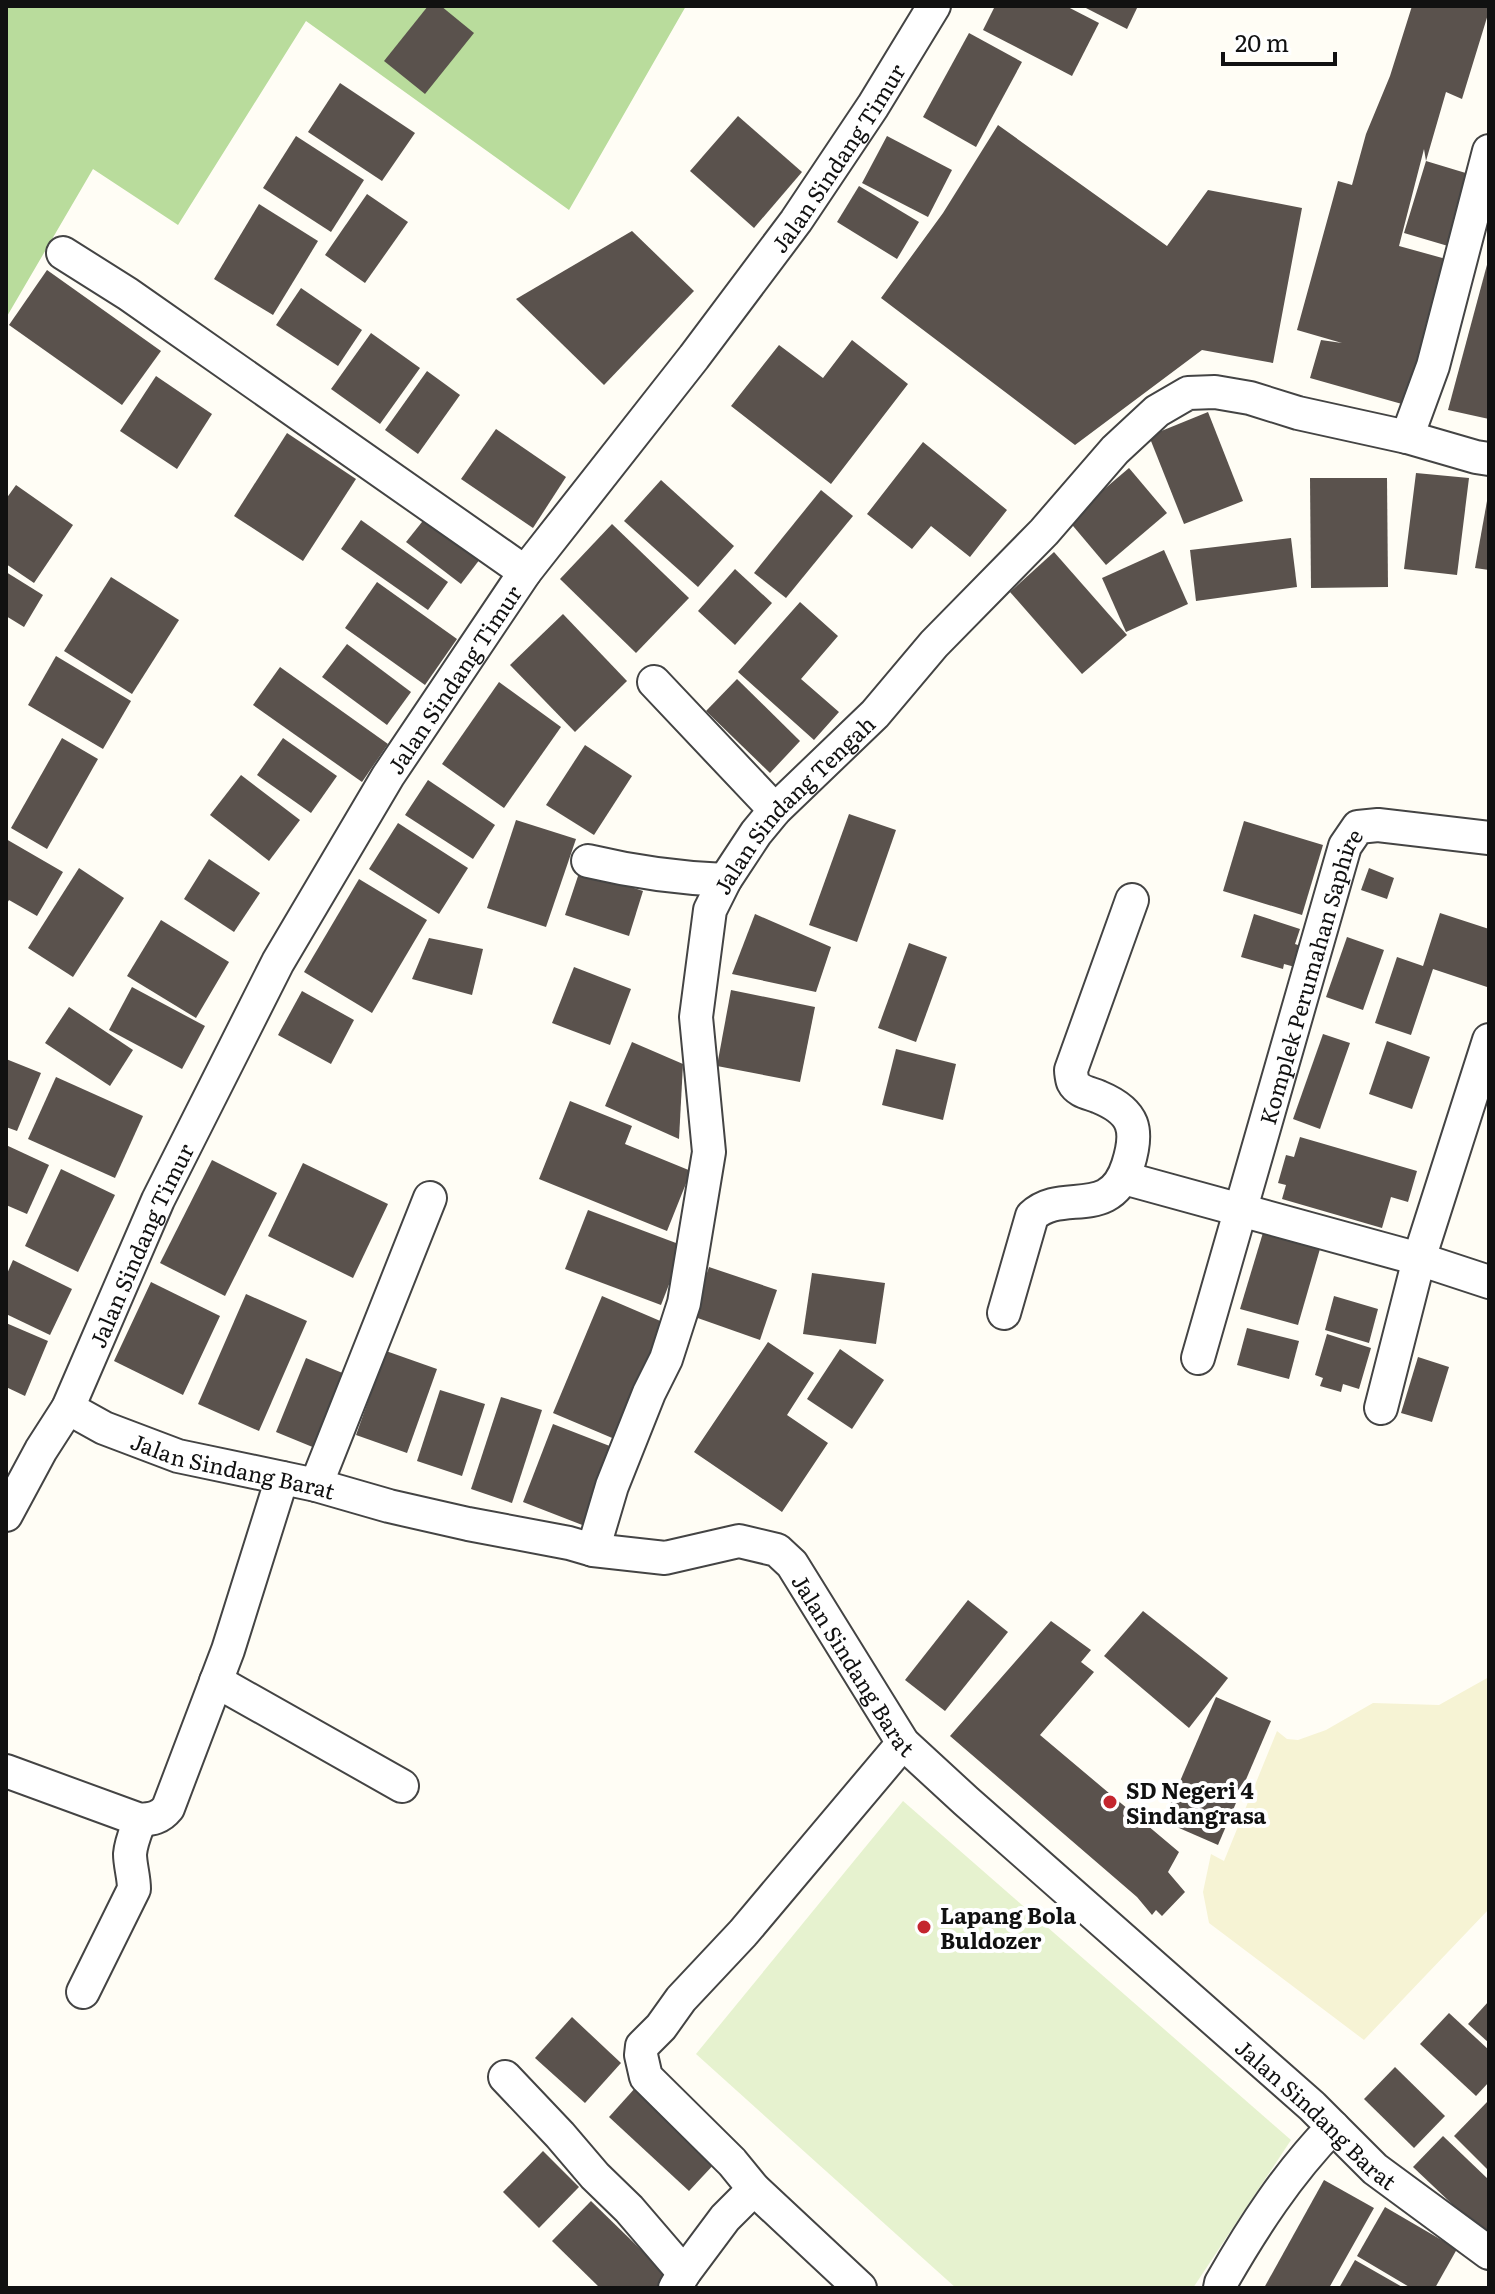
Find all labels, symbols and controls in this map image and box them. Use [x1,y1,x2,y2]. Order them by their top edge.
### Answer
scale bar [1223,16,1335,66]
text: 20 m [1235,24,1289,59]
street label: Jalan Sindang Timur [762,56,912,259]
street label: Jalan Sindang Timur [378,577,529,780]
street label: Jalan Sindang Tengah [704,707,882,900]
street label: Komplek Perumahan Saphire [1249,821,1369,1128]
street label: Jalan Sindang Timur [80,1137,201,1352]
street label: Jalan Sindang Barat [126,1423,339,1506]
street label: Jalan Sindang Barat [785,1567,923,1763]
place label: SD Negeri 4 Sindangrasa [1126,1773,1267,1831]
marker: SD Negeri 4 Sindangrasa [1101,1793,1119,1811]
place label: Lapang Bola Buldozer [940,1898,1076,1956]
marker: Lapang Bola Buldozer [915,1918,933,1936]
street label: Jalan Sindang Barat [1229,2030,1404,2197]

